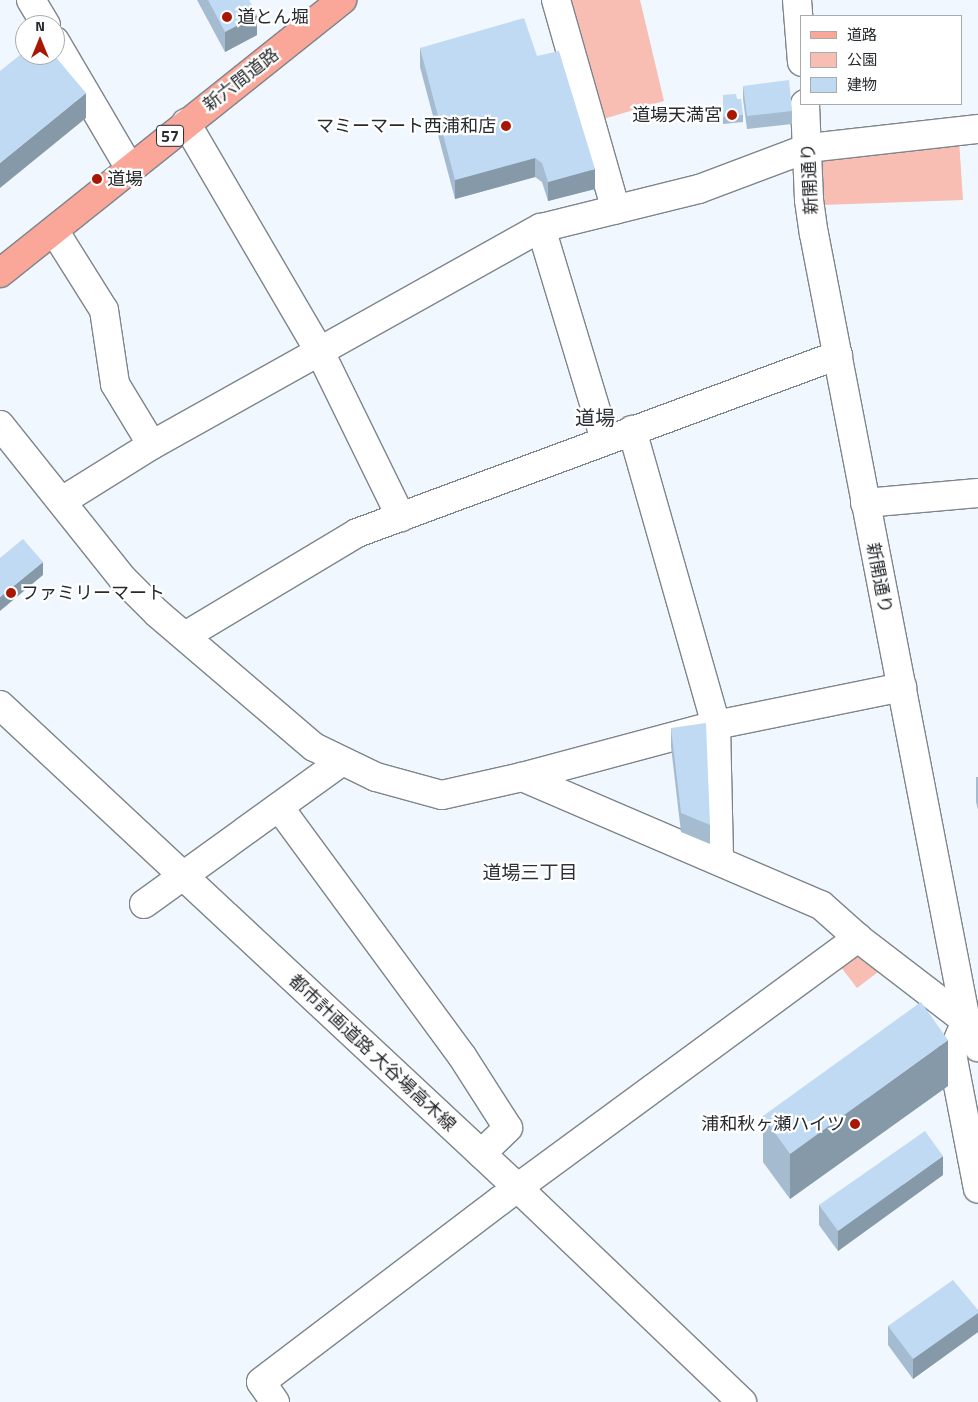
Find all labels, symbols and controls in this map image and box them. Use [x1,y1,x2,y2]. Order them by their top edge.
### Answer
place label: 道とん堀 [237,6,309,28]
marker: 道とん堀 [221,11,233,23]
north arrow [15,15,65,65]
text: N [35,15,45,36]
legend [800,15,963,105]
text: 道路 [847,23,877,46]
street label: 新六間道路 [199,44,283,116]
text: 公園 [847,48,877,71]
text: 建物 [847,73,877,96]
place label: 道場天満宮 [632,104,722,126]
marker: 道場天満宮 [726,109,738,121]
place label: マミーマート西浦和店 [316,115,496,137]
marker: マミーマート西浦和店 [500,120,512,132]
road number: 57 [155,122,185,150]
street label: 新開通り [797,142,823,216]
place label: 道場 [107,168,143,190]
marker: 道場 [91,173,103,185]
district label: 道場 [575,405,615,429]
street label: 新開通り [862,541,896,615]
place label: ファミリーマート [21,582,165,604]
marker: ファミリーマート [5,587,17,599]
district label: 道場三丁目 [483,861,577,883]
street label: 都市計画道路 大谷場高木線 [284,970,460,1136]
place label: 浦和秋ヶ瀬ハイツ [701,1113,845,1135]
marker: 浦和秋ヶ瀬ハイツ [849,1118,861,1130]

